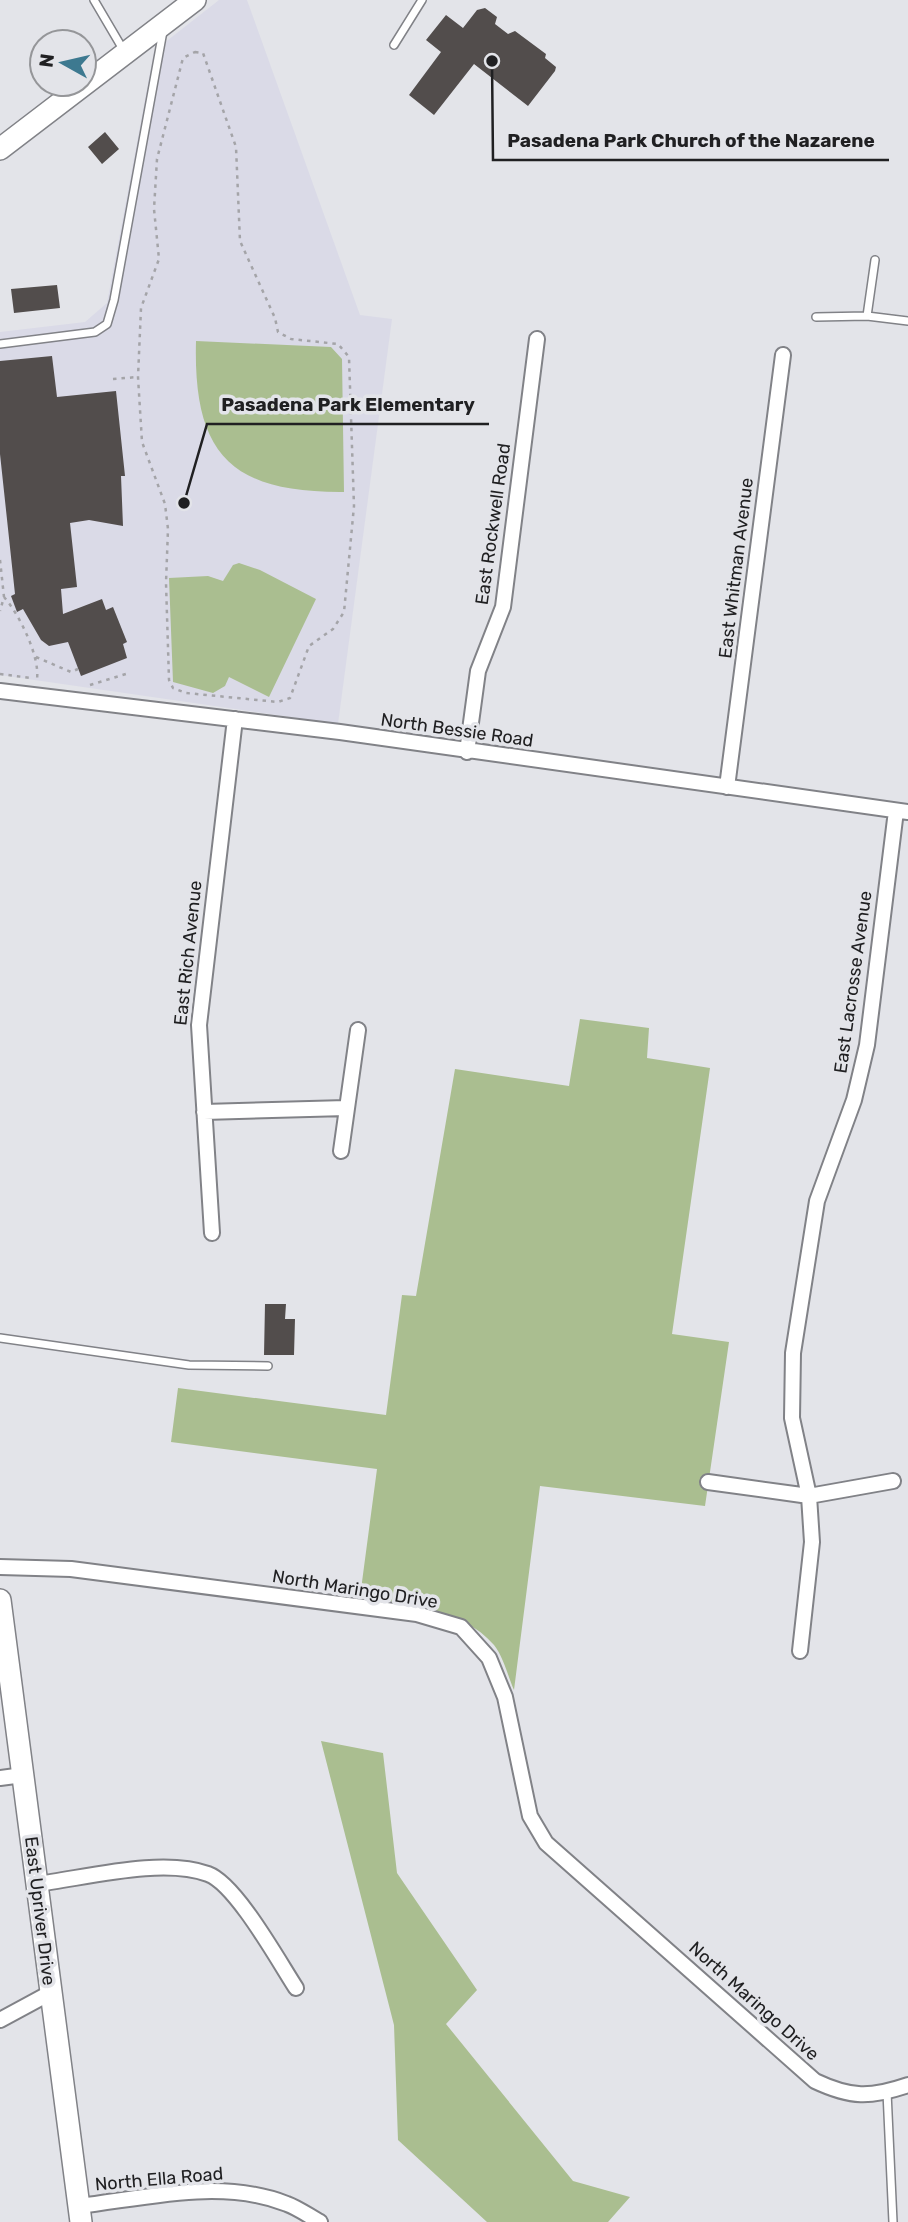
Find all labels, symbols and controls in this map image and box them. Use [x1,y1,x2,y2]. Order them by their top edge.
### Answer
north arrow [28,28,98,98]
text: N [34,52,59,69]
callout: Pasadena Park Church of the Nazarene [493,120,889,160]
text: Pasadena Park Church of the Nazarene [507,129,875,152]
callout: Pasadena Park Elementary [207,384,489,424]
text: Pasadena Park Elementary [221,393,475,416]
street label: East Rockwell Road [471,442,515,606]
street label: East Whitman Avenue [714,476,758,660]
street label: North Bessie Road [379,708,535,752]
street label: East Rich Avenue [169,880,207,1026]
street label: East Lacrosse Avenue [829,889,877,1075]
street label: North Maringo Drive [271,1565,439,1613]
street label: East Upriver Drive [20,1835,60,1987]
street label: North Maringo Drive [684,1937,824,2065]
street label: North Ella Road [94,2162,224,2196]

